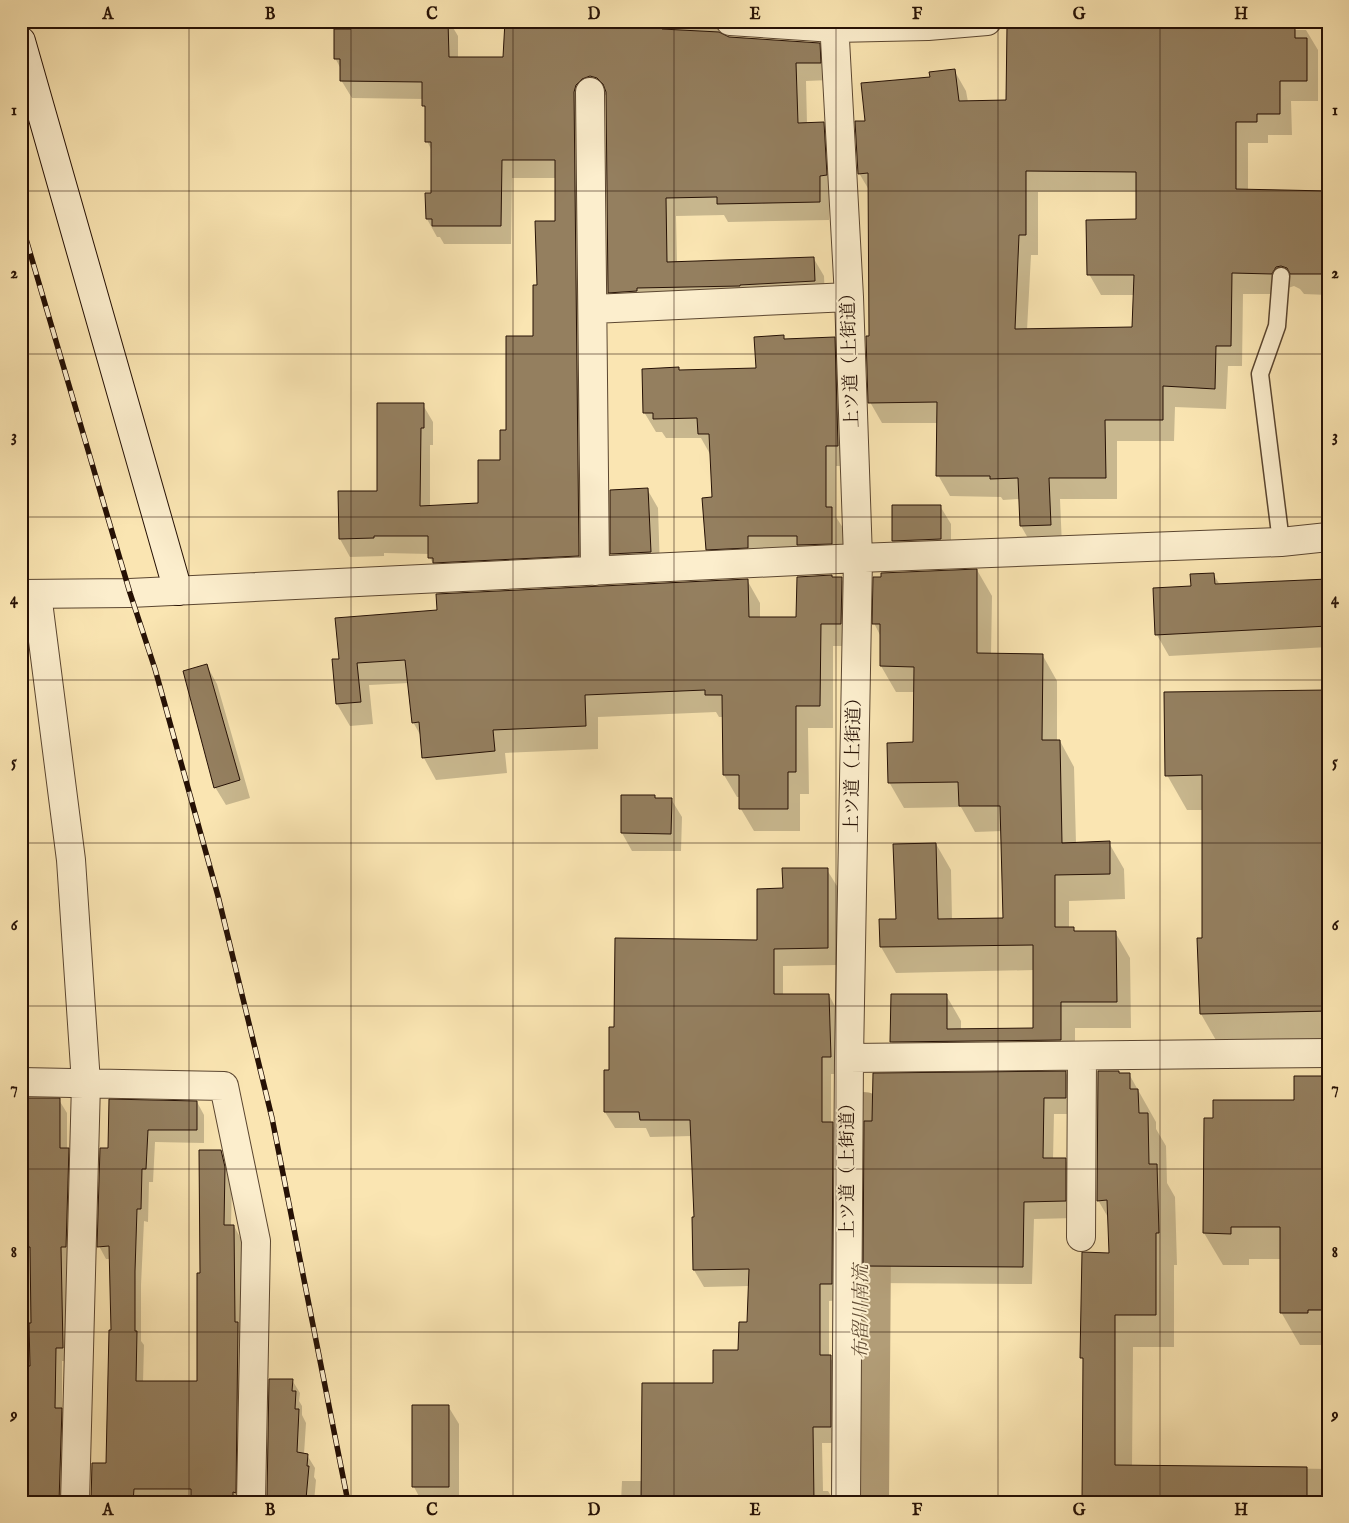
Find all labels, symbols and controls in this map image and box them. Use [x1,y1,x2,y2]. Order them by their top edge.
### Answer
text: A [102,5,115,25]
text: B [265,5,276,25]
text: C [426,5,438,25]
text: D [588,5,601,25]
text: E [749,5,761,25]
text: F [912,5,923,25]
text: G [1073,5,1086,25]
text: H [1234,5,1248,25]
text: 1 [11,101,17,121]
text: 1 [1332,101,1338,121]
text: 2 [10,264,18,284]
text: 2 [1331,264,1339,284]
street label: 上ツ道（上街道） [837,284,865,428]
text: 3 [11,427,17,447]
text: 3 [1332,427,1338,447]
text: 4 [10,590,19,610]
text: 4 [1331,590,1340,610]
street label: 上ツ道（上街道） [841,689,867,833]
text: 5 [11,753,17,773]
text: 5 [1332,753,1338,773]
text: 6 [11,916,19,936]
text: 6 [1332,916,1340,936]
text: 7 [10,1079,18,1099]
text: 7 [1331,1079,1339,1099]
street label: 上ツ道（上街道） [837,1094,860,1238]
text: 8 [11,1243,17,1263]
text: 8 [1332,1243,1338,1263]
water label: 布留川南流 [850,1262,874,1360]
text: 9 [10,1406,18,1426]
text: 9 [1331,1406,1339,1426]
text: A [102,1501,115,1521]
text: B [265,1501,276,1521]
text: C [426,1501,438,1521]
text: D [588,1501,601,1521]
text: E [749,1501,761,1521]
text: F [912,1501,923,1521]
text: G [1073,1501,1086,1521]
text: H [1234,1501,1248,1521]

